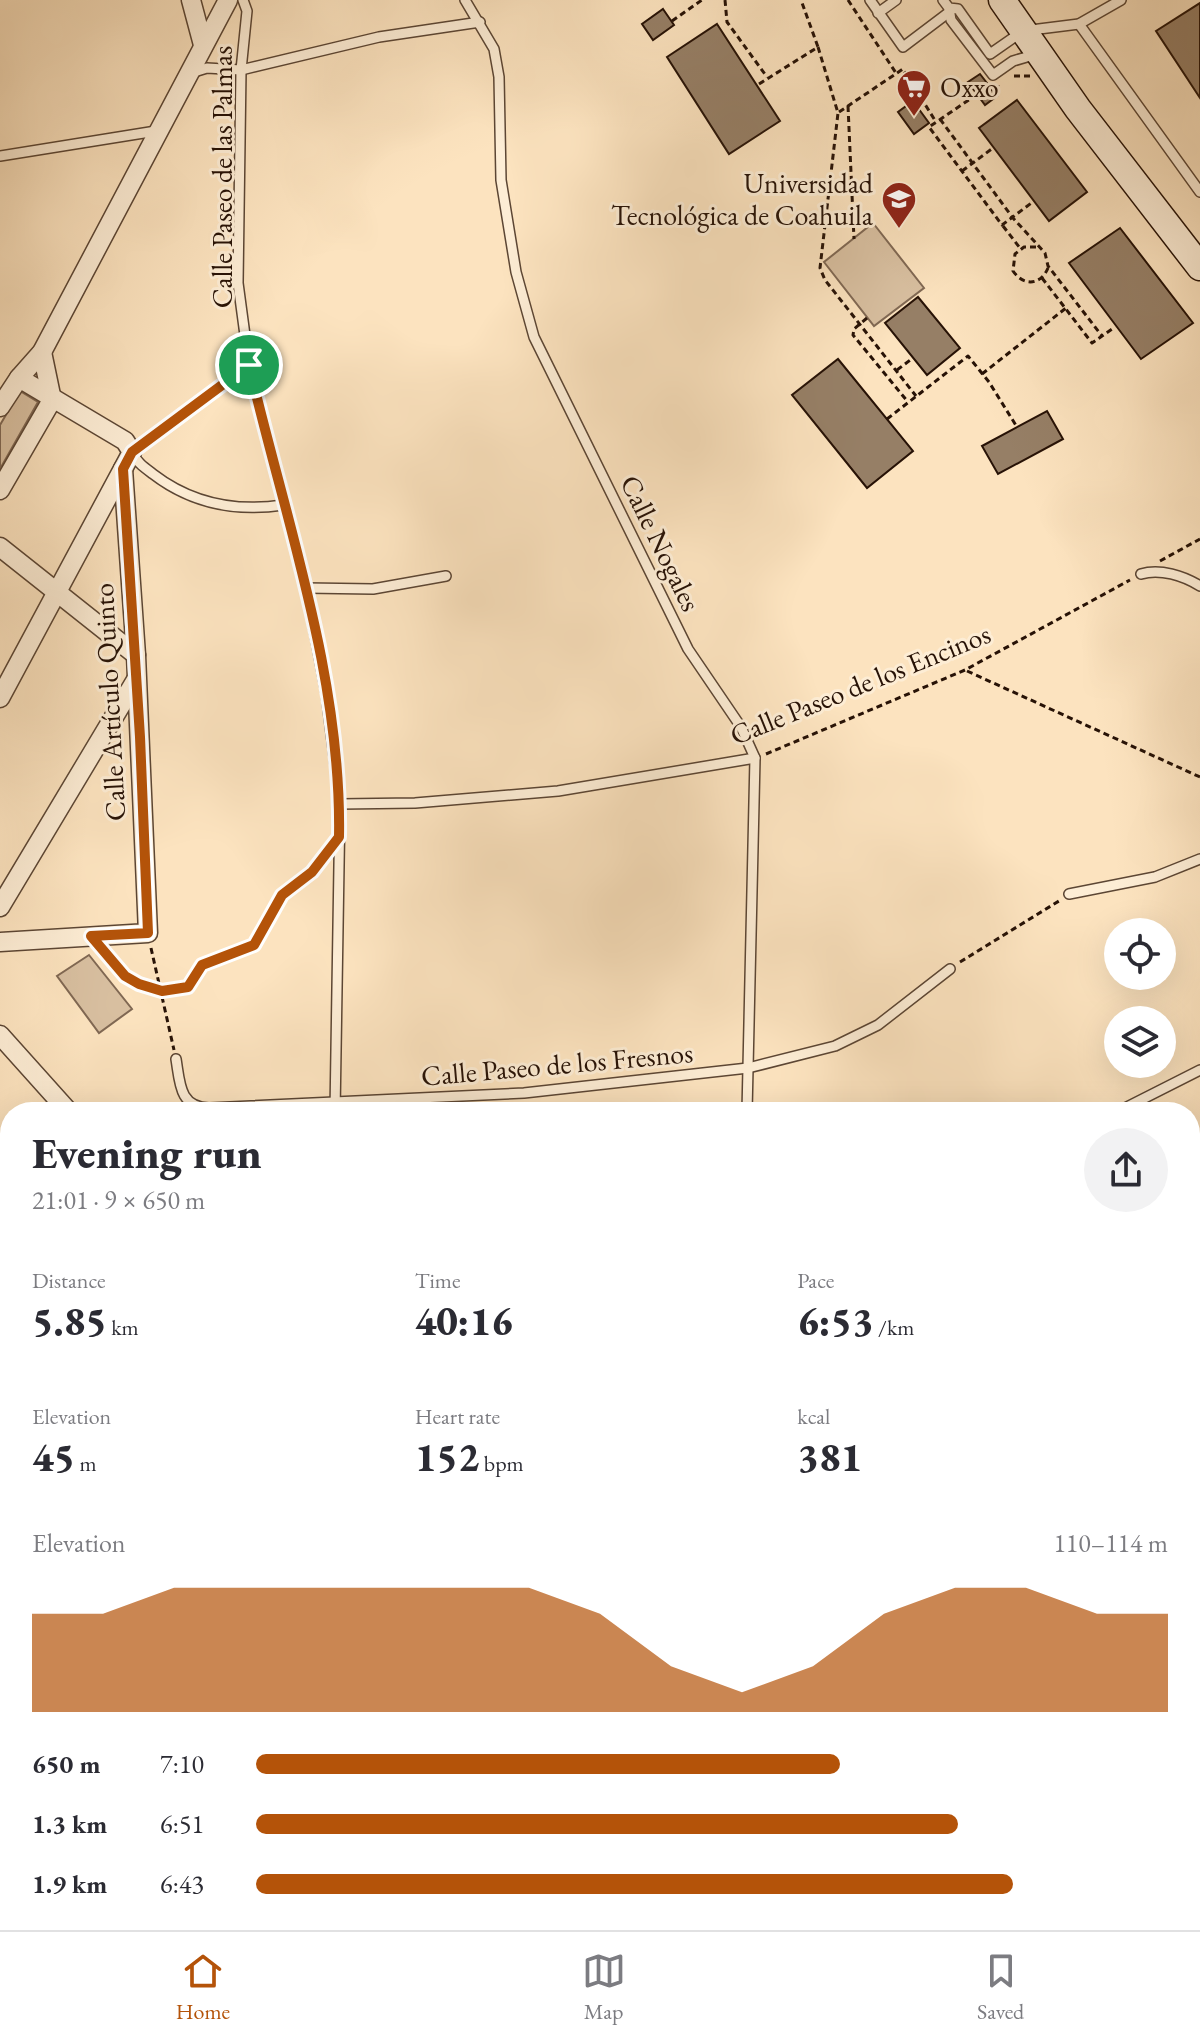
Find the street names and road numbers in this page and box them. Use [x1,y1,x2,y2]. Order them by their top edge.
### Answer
street label: Calle Paseo de las Palmas [204,46,240,308]
street label: Calle Nogales [613,469,709,617]
street label: Calle Artículo Quinto [85,582,133,822]
street label: Calle Paseo de los Encinos [724,615,996,753]
street label: Calle Paseo de los Fresnos [420,1034,694,1094]

